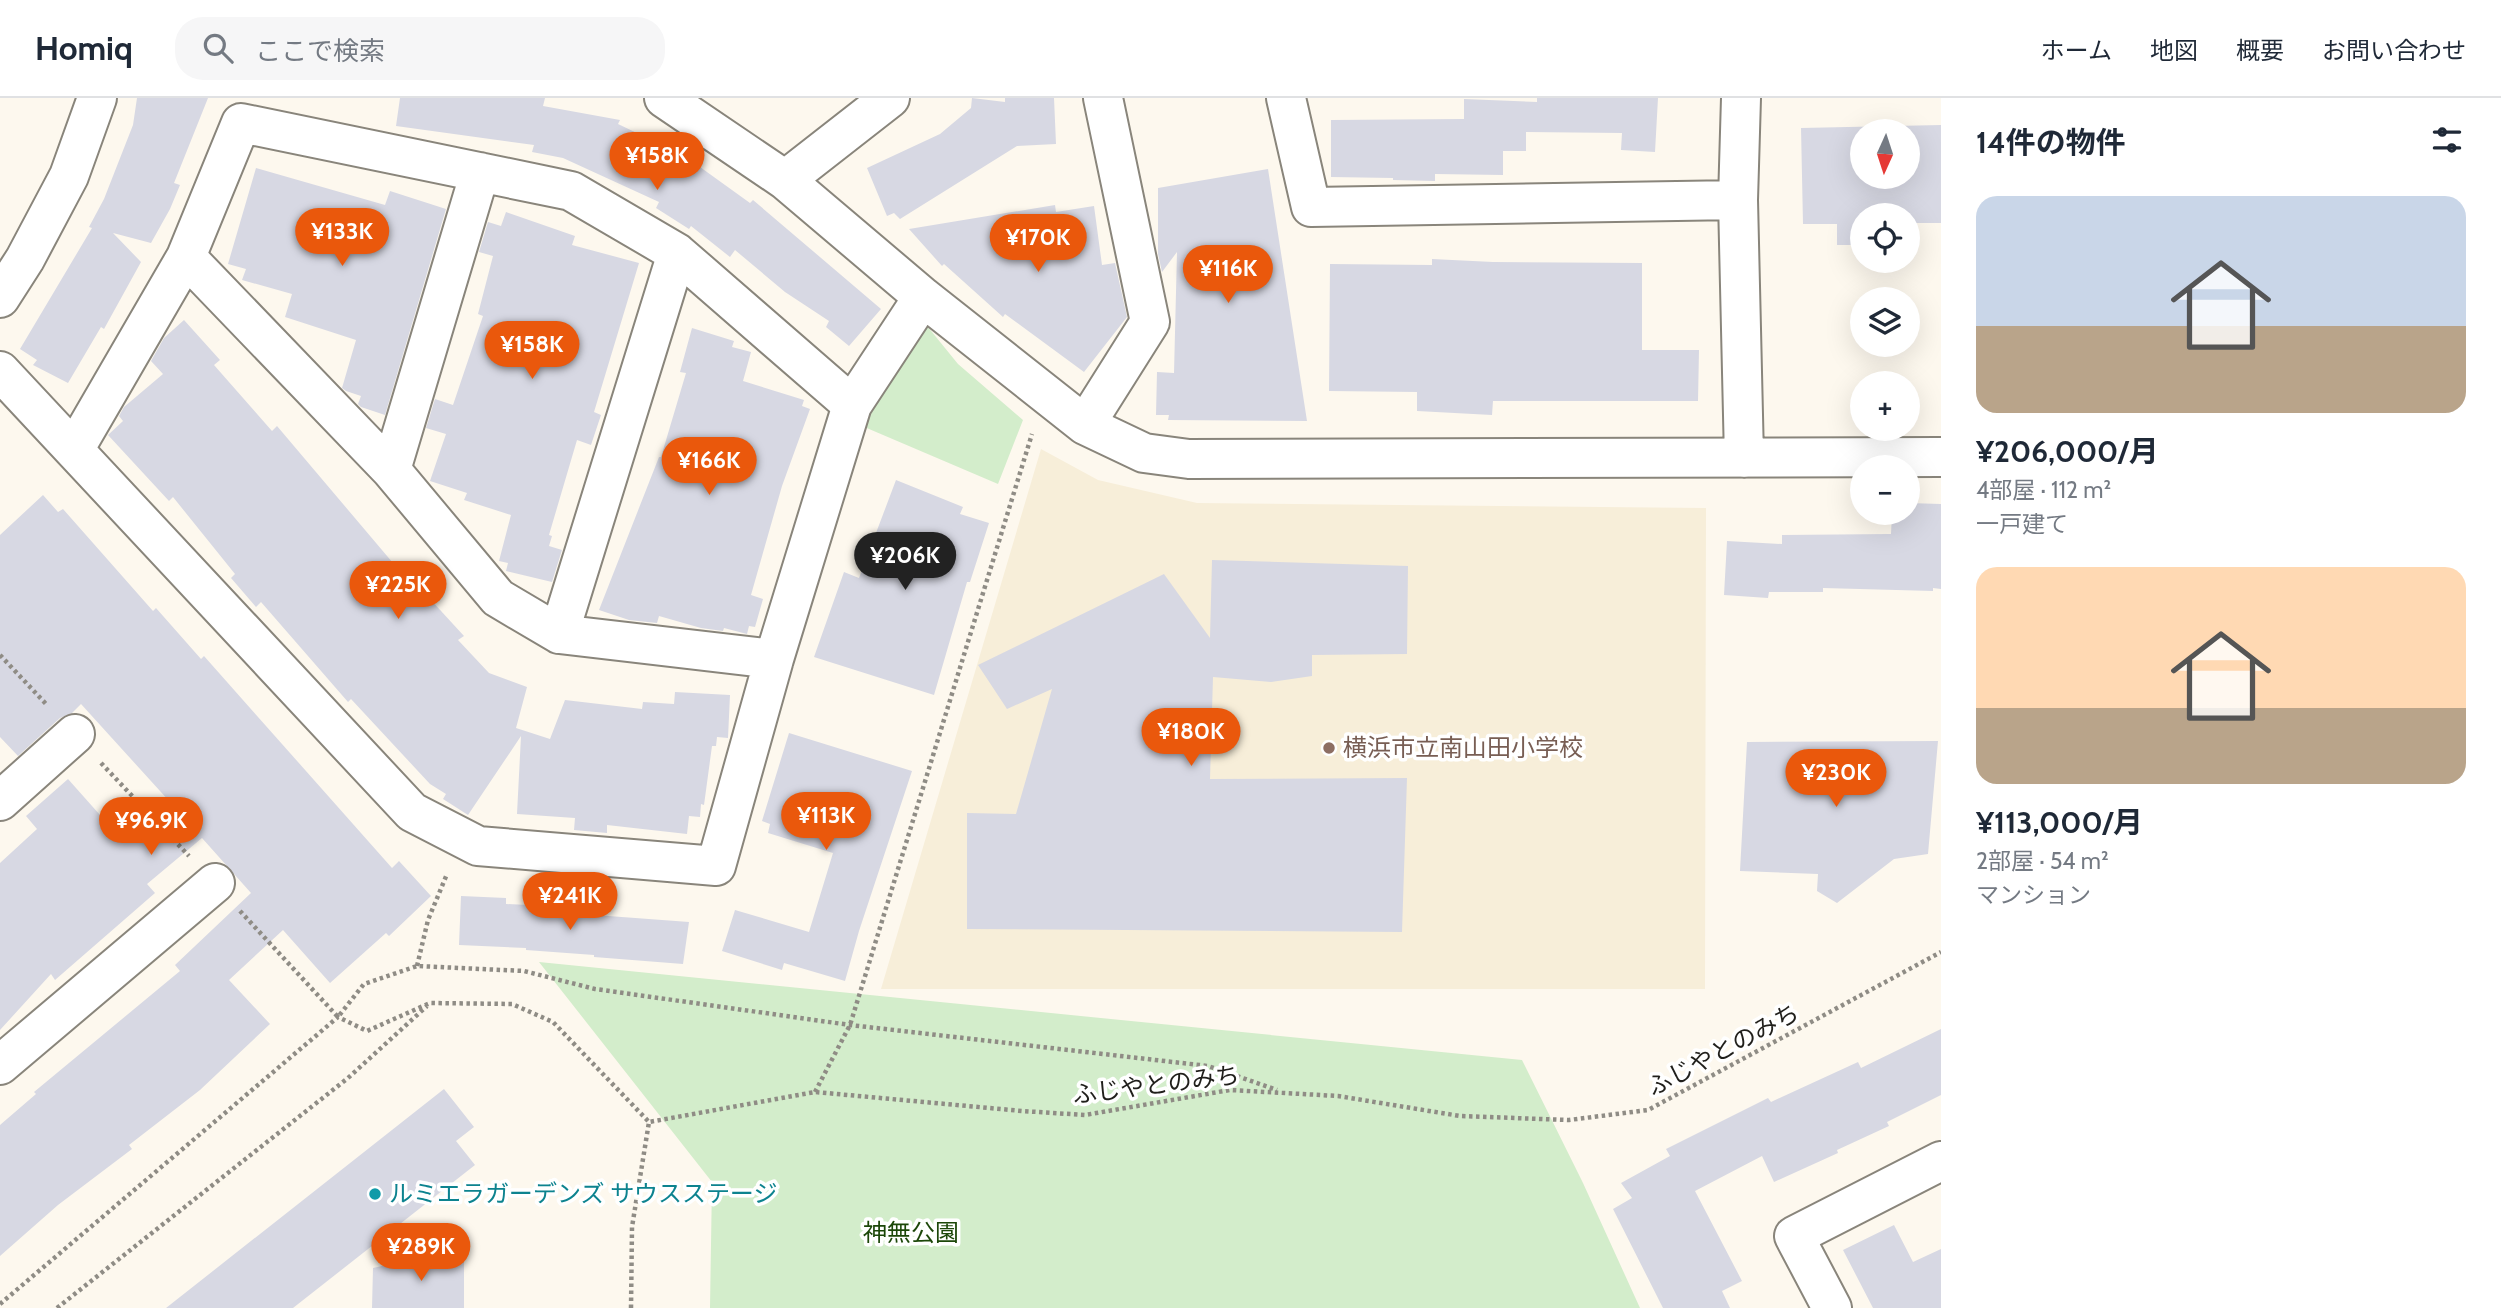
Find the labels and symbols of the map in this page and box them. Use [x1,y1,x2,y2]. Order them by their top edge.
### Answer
north arrow [1850,119,1920,189]
pin: ¥158K [608,132,706,192]
pin: ¥133K [293,208,391,268]
pin: ¥170K [989,214,1087,274]
pin: ¥116K [1179,246,1277,305]
pin: ¥158K [483,322,581,381]
pin: ¥166K [660,438,758,497]
pin: ¥206K [856,532,954,592]
pin: ¥225K [349,561,447,621]
pin: ¥180K [1142,708,1240,768]
place label: 横浜市立南山田小学校 [1343,733,1583,762]
marker: 横浜市立南山田小学校 [1321,740,1337,756]
pin: ¥230K [1787,750,1885,809]
pin: ¥113K [777,792,875,852]
pin: ¥96.9K [94,798,208,857]
pin: ¥241K [521,872,619,932]
street label: ふじやとのみち [1642,997,1804,1102]
street label: ふじやとのみち [1071,1060,1241,1109]
place label: ルミエラガーデンズ サウスステージ [389,1179,777,1208]
marker: ルミエラガーデンズ サウスステージ [367,1186,383,1202]
park label: 神無公園 [863,1218,959,1247]
pin: ¥289K [372,1224,470,1283]

